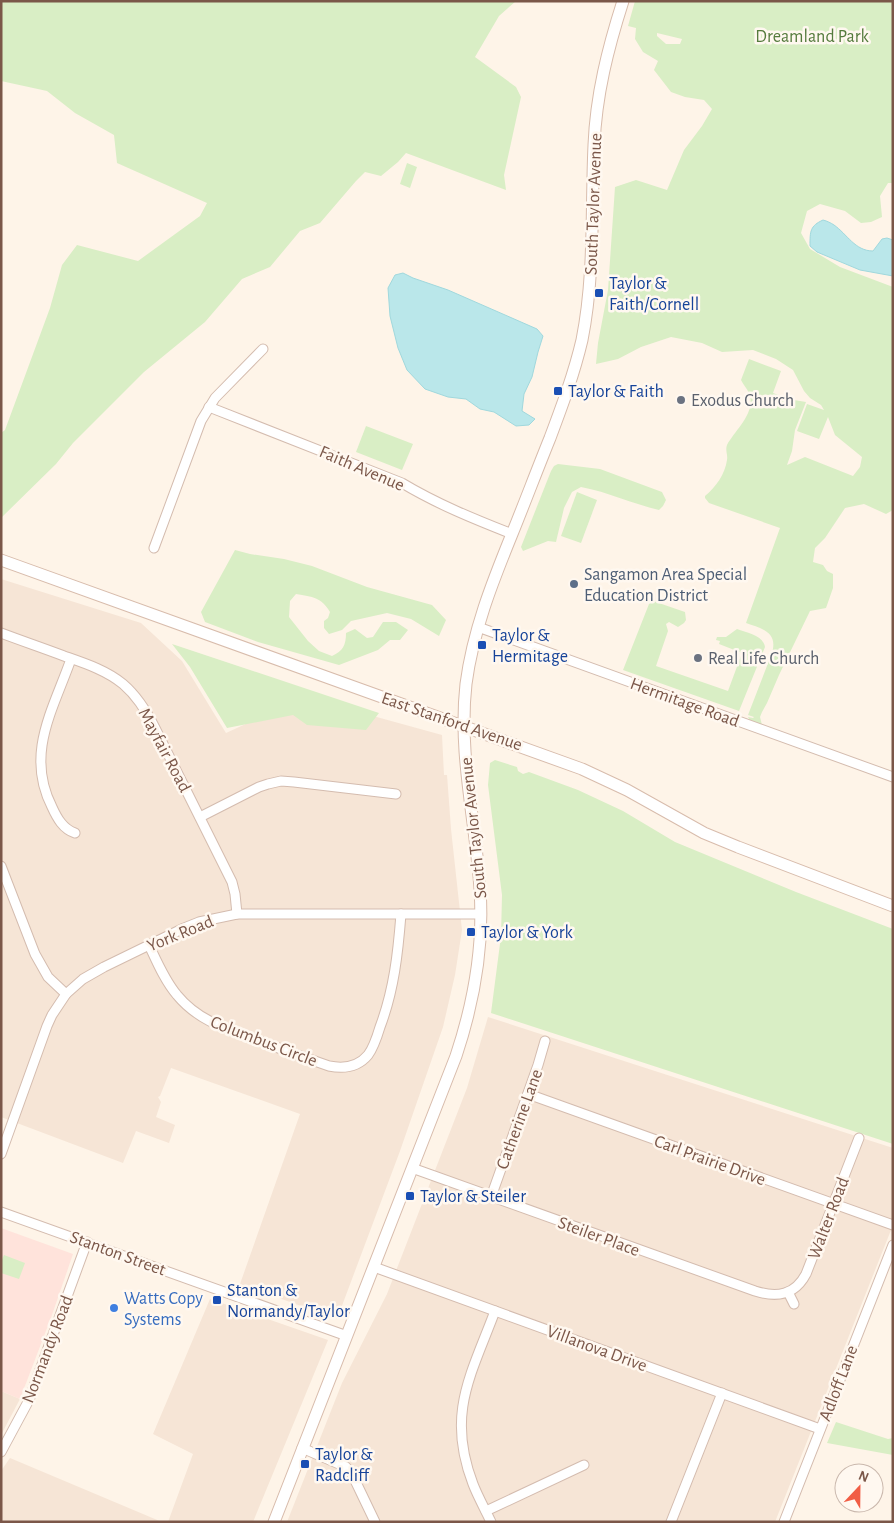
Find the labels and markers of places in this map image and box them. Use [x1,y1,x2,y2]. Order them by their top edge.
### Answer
place label: Taylor & Faith/Cornell [609,275,699,314]
marker: Taylor & Faith/Cornell [593,287,605,299]
place label: Taylor & Faith [568,383,664,401]
marker: Taylor & Faith [552,385,564,397]
place label: Exodus Church [691,392,794,410]
marker: Exodus Church [675,394,687,406]
place label: Sangamon Area Special Education District [584,566,747,605]
marker: Sangamon Area Special Education District [568,578,580,590]
place label: Taylor & Hermitage [492,627,568,666]
marker: Taylor & Hermitage [476,639,488,651]
place label: Real Life Church [708,650,819,668]
marker: Real Life Church [692,652,704,664]
place label: Taylor & York [481,924,574,942]
marker: Taylor & York [465,926,477,938]
place label: Taylor & Steiler [420,1188,526,1206]
marker: Taylor & Steiler [404,1190,416,1202]
place label: Stanton & Normandy/Taylor [227,1282,350,1321]
place label: Watts Copy Systems [124,1290,203,1329]
marker: Stanton & Normandy/Taylor [211,1294,223,1306]
marker: Watts Copy Systems [108,1302,120,1314]
place label: Taylor & Radcliff [315,1446,373,1485]
marker: Taylor & Radcliff [299,1458,311,1470]

